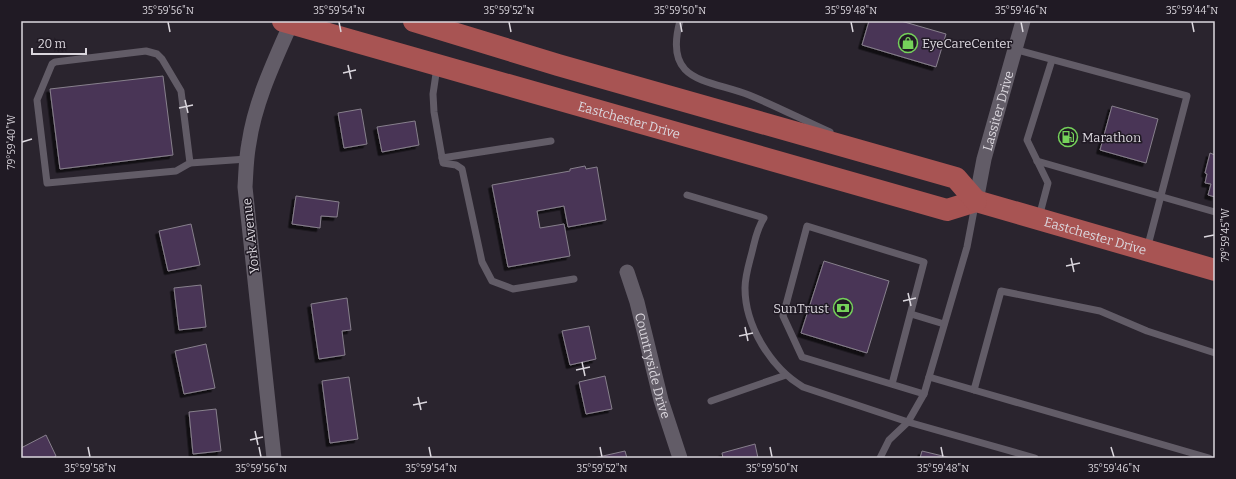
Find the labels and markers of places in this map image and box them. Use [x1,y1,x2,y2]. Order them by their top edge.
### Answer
shop icon: EyeCareCenter [897,32,919,54]
place label: EyeCareCenter [922,36,1012,51]
fuel station icon: Marathon [1057,126,1079,148]
place label: Marathon [1082,130,1142,145]
bank icon: SunTrust [832,297,854,319]
place label: SunTrust [773,301,829,316]

